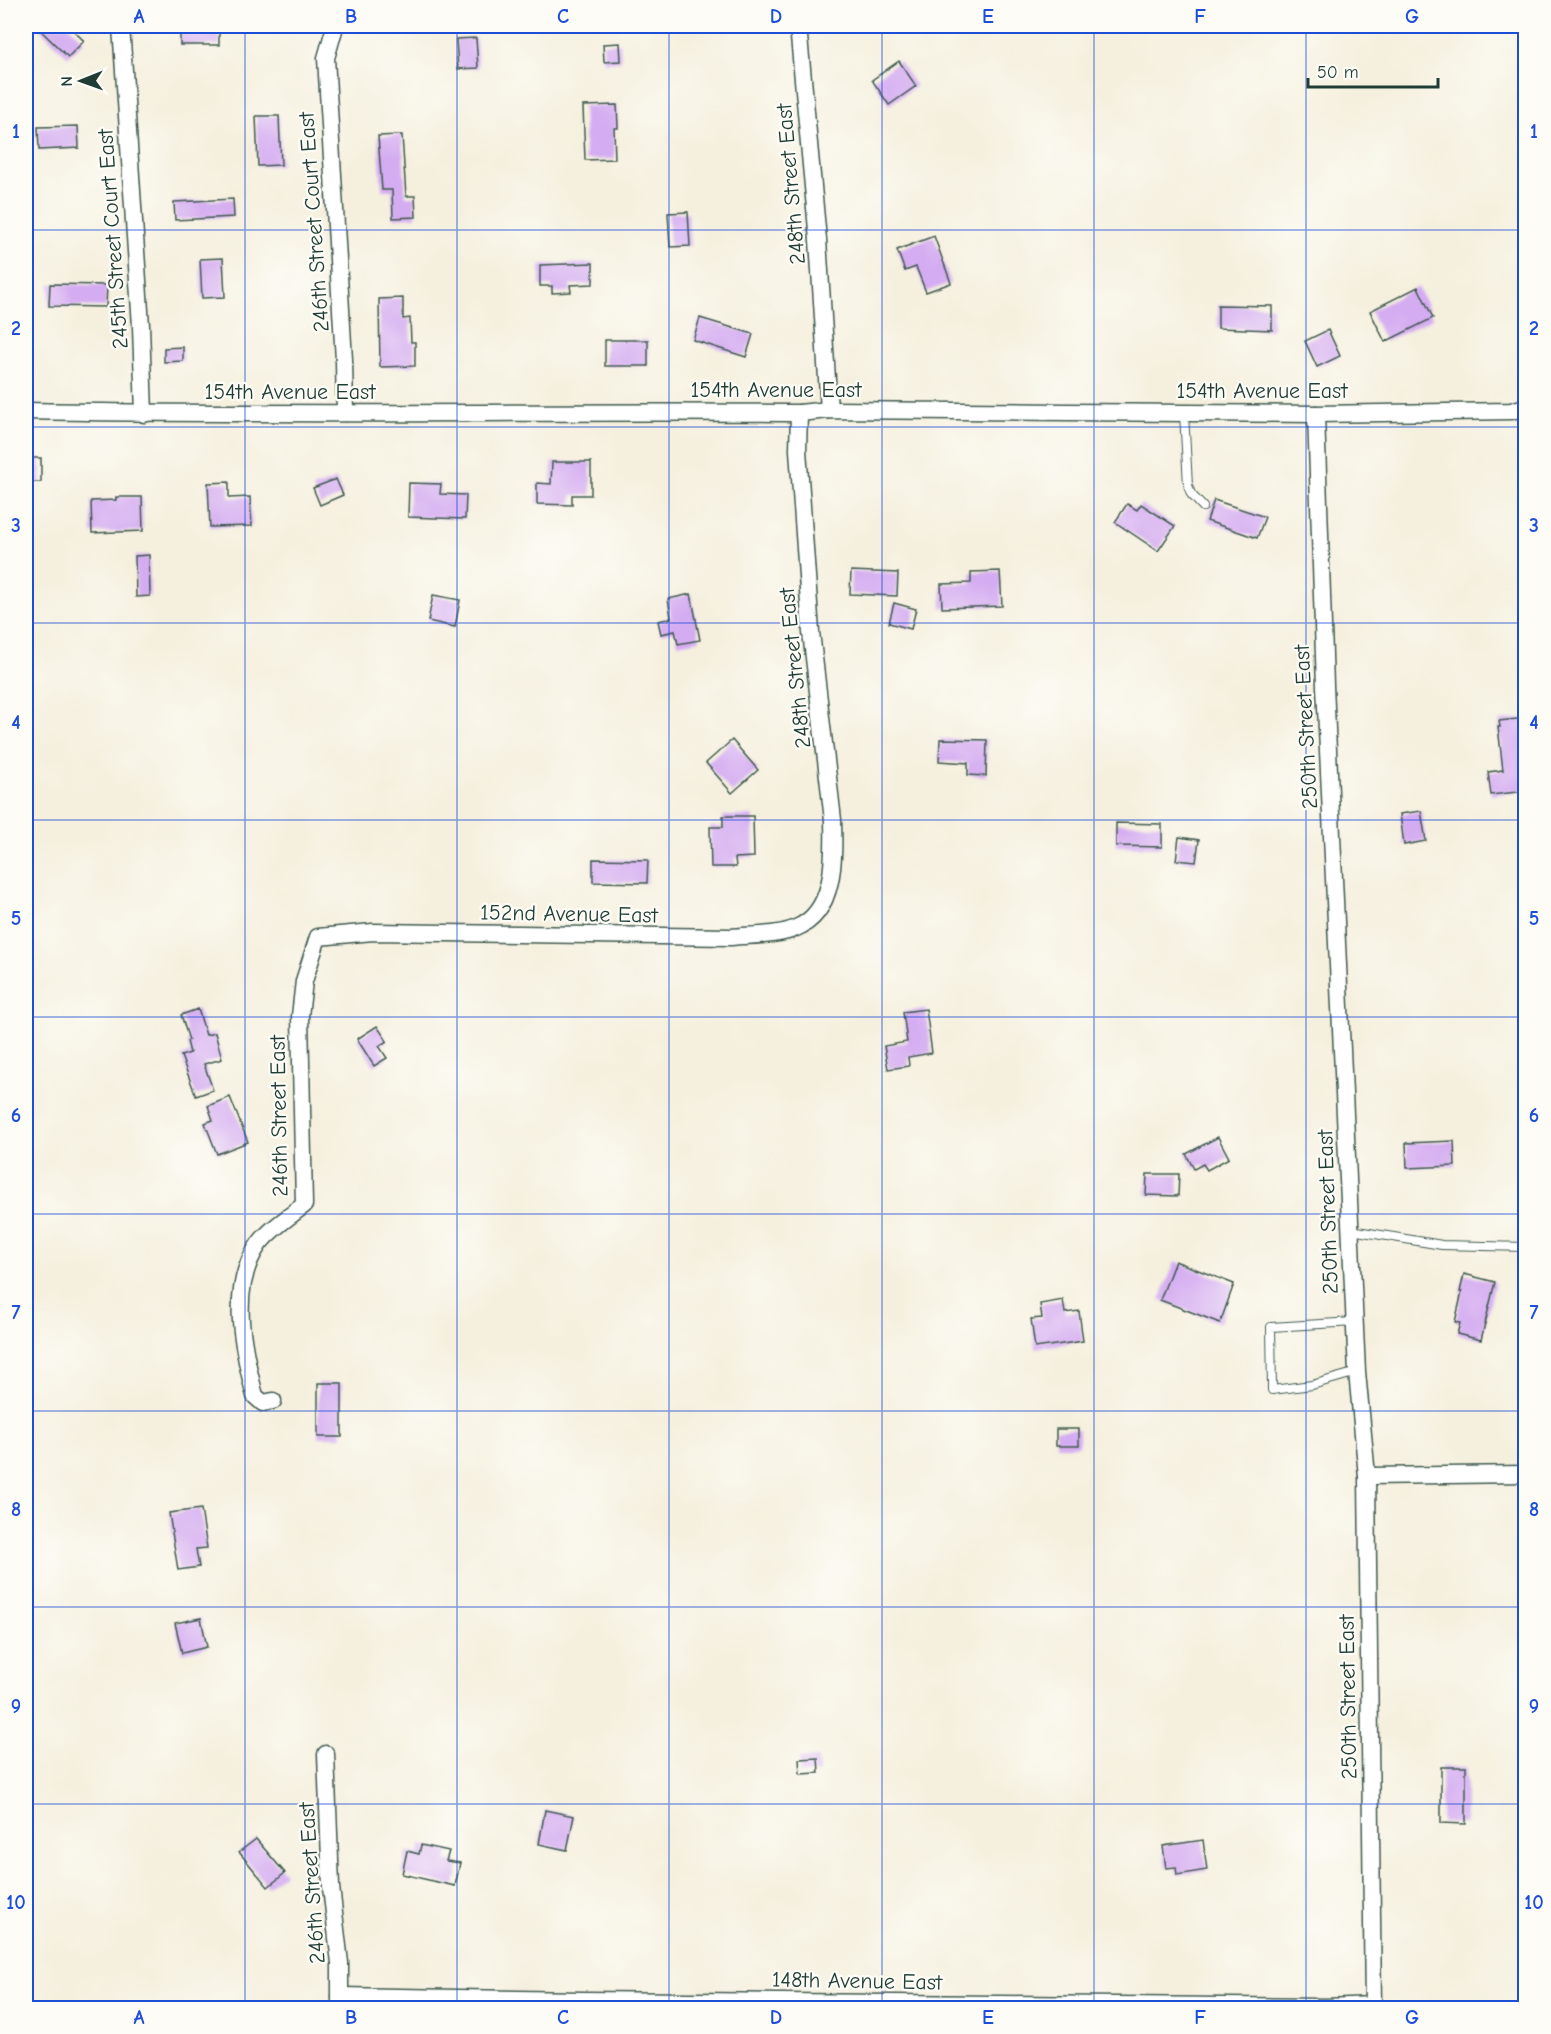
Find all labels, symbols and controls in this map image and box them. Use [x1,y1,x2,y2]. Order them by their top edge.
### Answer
text: A [133,5,145,28]
text: B [345,5,357,28]
text: C [557,5,569,28]
text: D [770,5,782,28]
text: E [982,5,994,28]
text: F [1194,5,1206,28]
text: G [1405,5,1419,28]
north arrow [51,51,111,111]
scale bar [1308,51,1438,89]
text: 50 m [1317,62,1359,83]
text: N [58,76,76,87]
street label: 248th Street East [771,102,811,265]
street label: 246th Street Court East [293,110,335,333]
text: 1 [12,120,20,143]
text: 1 [1530,120,1538,143]
street label: 245th Street Court East [92,127,134,350]
text: 2 [11,317,21,340]
text: 2 [1529,317,1539,340]
street label: 154th Avenue East [690,377,862,403]
street label: 154th Avenue East [1176,378,1348,404]
street label: 154th Avenue East [204,379,376,405]
text: 3 [11,514,21,537]
text: 3 [1529,514,1539,537]
street label: 248th Street East [774,586,816,749]
street label: 250th Street East [1289,643,1323,810]
text: 4 [11,711,21,734]
text: 4 [1529,711,1539,734]
street label: 152nd Avenue East [480,899,659,929]
text: 5 [11,907,21,930]
text: 5 [1529,907,1539,930]
street label: 246th Street East [265,1034,293,1197]
text: 6 [11,1104,21,1127]
text: 6 [1529,1104,1539,1127]
street label: 250th Street East [1312,1128,1344,1295]
text: 7 [12,1301,21,1324]
text: 7 [1530,1301,1539,1324]
text: 8 [11,1498,21,1521]
text: 8 [1529,1498,1539,1521]
street label: 250th Street East [1334,1614,1362,1780]
text: 9 [11,1695,21,1718]
text: 9 [1529,1695,1539,1718]
street label: 246th Street East [293,1801,331,1965]
text: 10 [6,1891,26,1914]
text: 10 [1524,1891,1544,1914]
street label: 148th Avenue East [772,1967,943,1995]
text: A [133,2006,145,2029]
text: B [345,2006,357,2029]
text: C [557,2006,569,2029]
text: D [770,2006,782,2029]
text: E [982,2006,994,2029]
text: F [1194,2006,1206,2029]
text: G [1405,2006,1419,2029]

